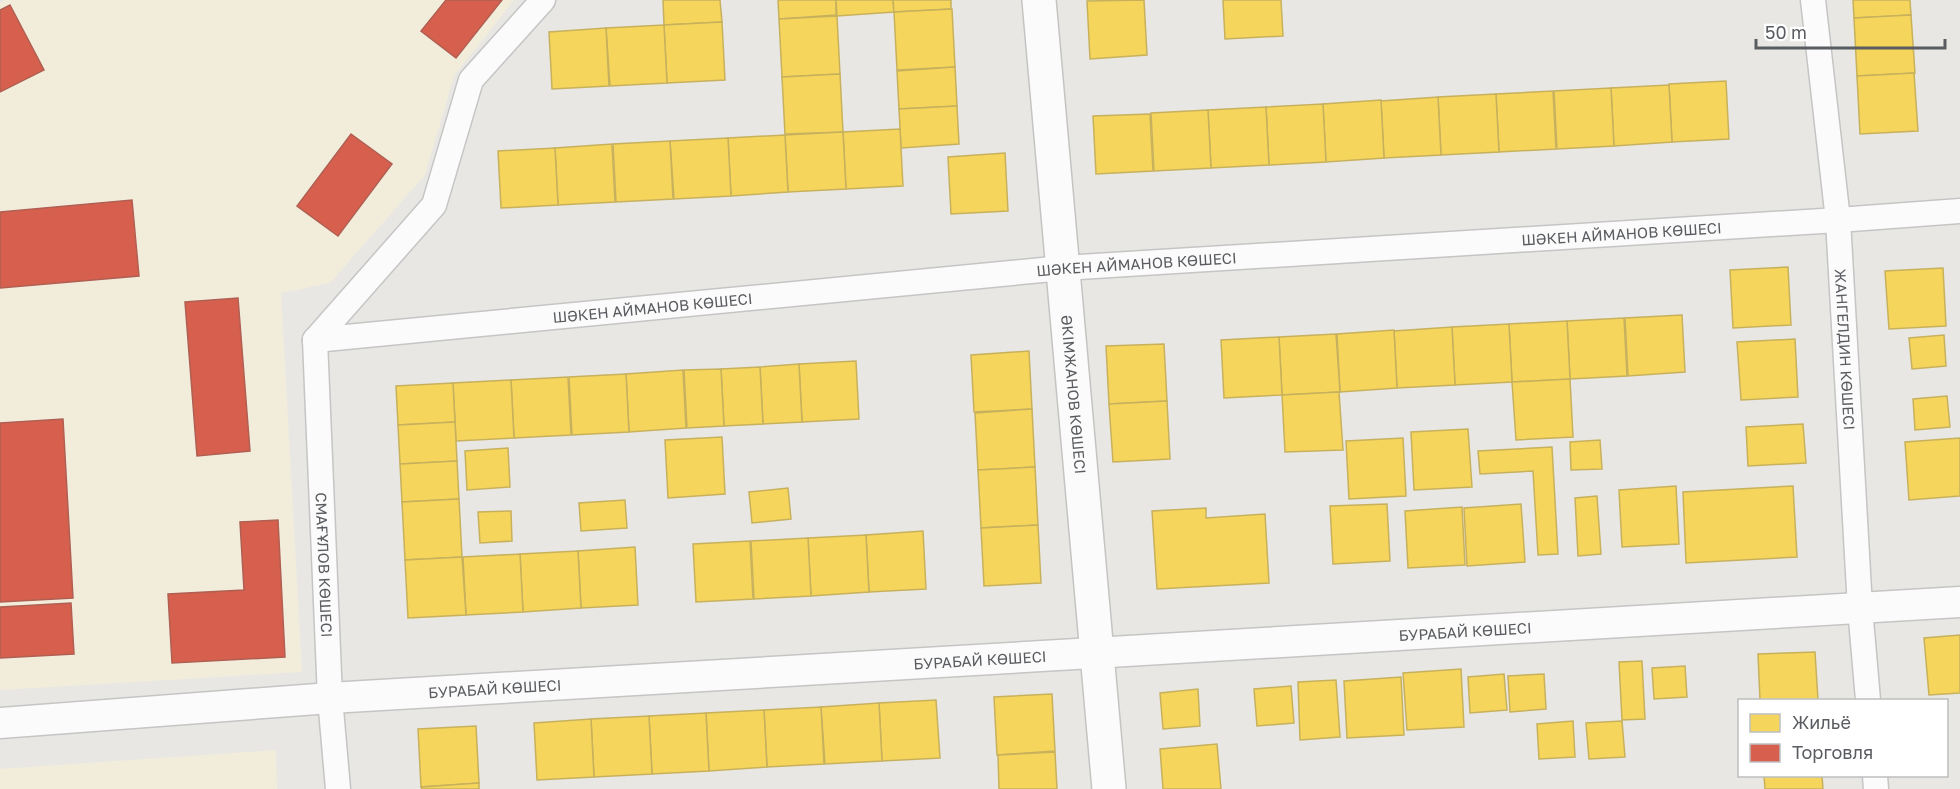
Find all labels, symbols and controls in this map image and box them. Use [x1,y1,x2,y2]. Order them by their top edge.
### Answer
scale bar [1756,12,1945,50]
text: 50 m [1765,21,1807,43]
street label: ШӘКЕН АЙМАНОВ КӨШЕСІ [1521,218,1722,249]
street label: ШӘКЕН АЙМАНОВ КӨШЕСІ [1035,248,1237,280]
street label: ЖАНГЕЛДИН КӨШЕСІ [1832,268,1859,431]
street label: ШӘКЕН АЙМАНОВ КӨШЕСІ [552,289,753,326]
street label: ӘКІМЖАНОВ КӨШЕСІ [1058,314,1090,475]
street label: СМАҒҰЛОВ КӨШЕСІ [312,492,336,638]
street label: БУРАБАЙ КӨШЕСІ [1398,618,1532,644]
street label: БУРАБАЙ КӨШЕСІ [913,647,1047,673]
street label: БУРАБАЙ КӨШЕСІ [428,675,562,701]
legend [1738,699,1948,777]
text: Жильё [1792,711,1851,733]
text: Торговля [1792,741,1873,763]

